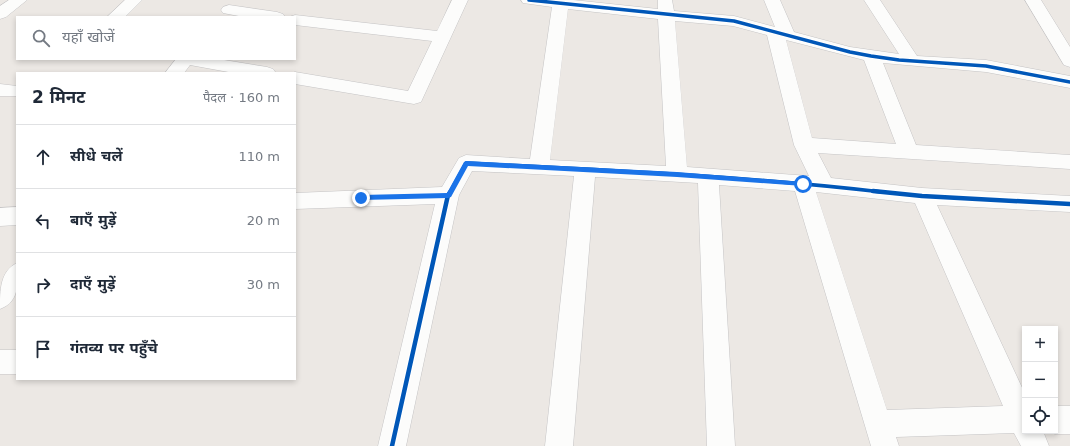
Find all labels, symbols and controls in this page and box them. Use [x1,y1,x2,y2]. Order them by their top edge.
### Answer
search box [16,16,296,60]
icon: search [30,27,52,49]
text: यहाँ खोजें [62,28,115,46]
text: 2 मिनट [32,87,85,107]
text: पैदल · 160 m [203,90,280,105]
icon: ahead [32,146,54,168]
text: सीधे चलें [70,147,123,165]
text: 110 m [238,149,280,164]
route start [794,175,812,193]
route end [352,189,370,207]
icon: left [32,210,54,232]
text: बाएँ मुड़ें [70,211,116,229]
text: 20 m [247,213,280,228]
icon: right [32,274,54,296]
text: दाएँ मुड़ें [70,275,116,293]
text: 30 m [247,277,280,292]
map controls [1022,326,1058,434]
button: + [1022,326,1058,362]
icon: arrive [32,338,54,360]
text: गंतव्य पर पहुँचे [70,339,158,357]
button: − [1022,362,1058,398]
button: locate [1022,398,1058,434]

